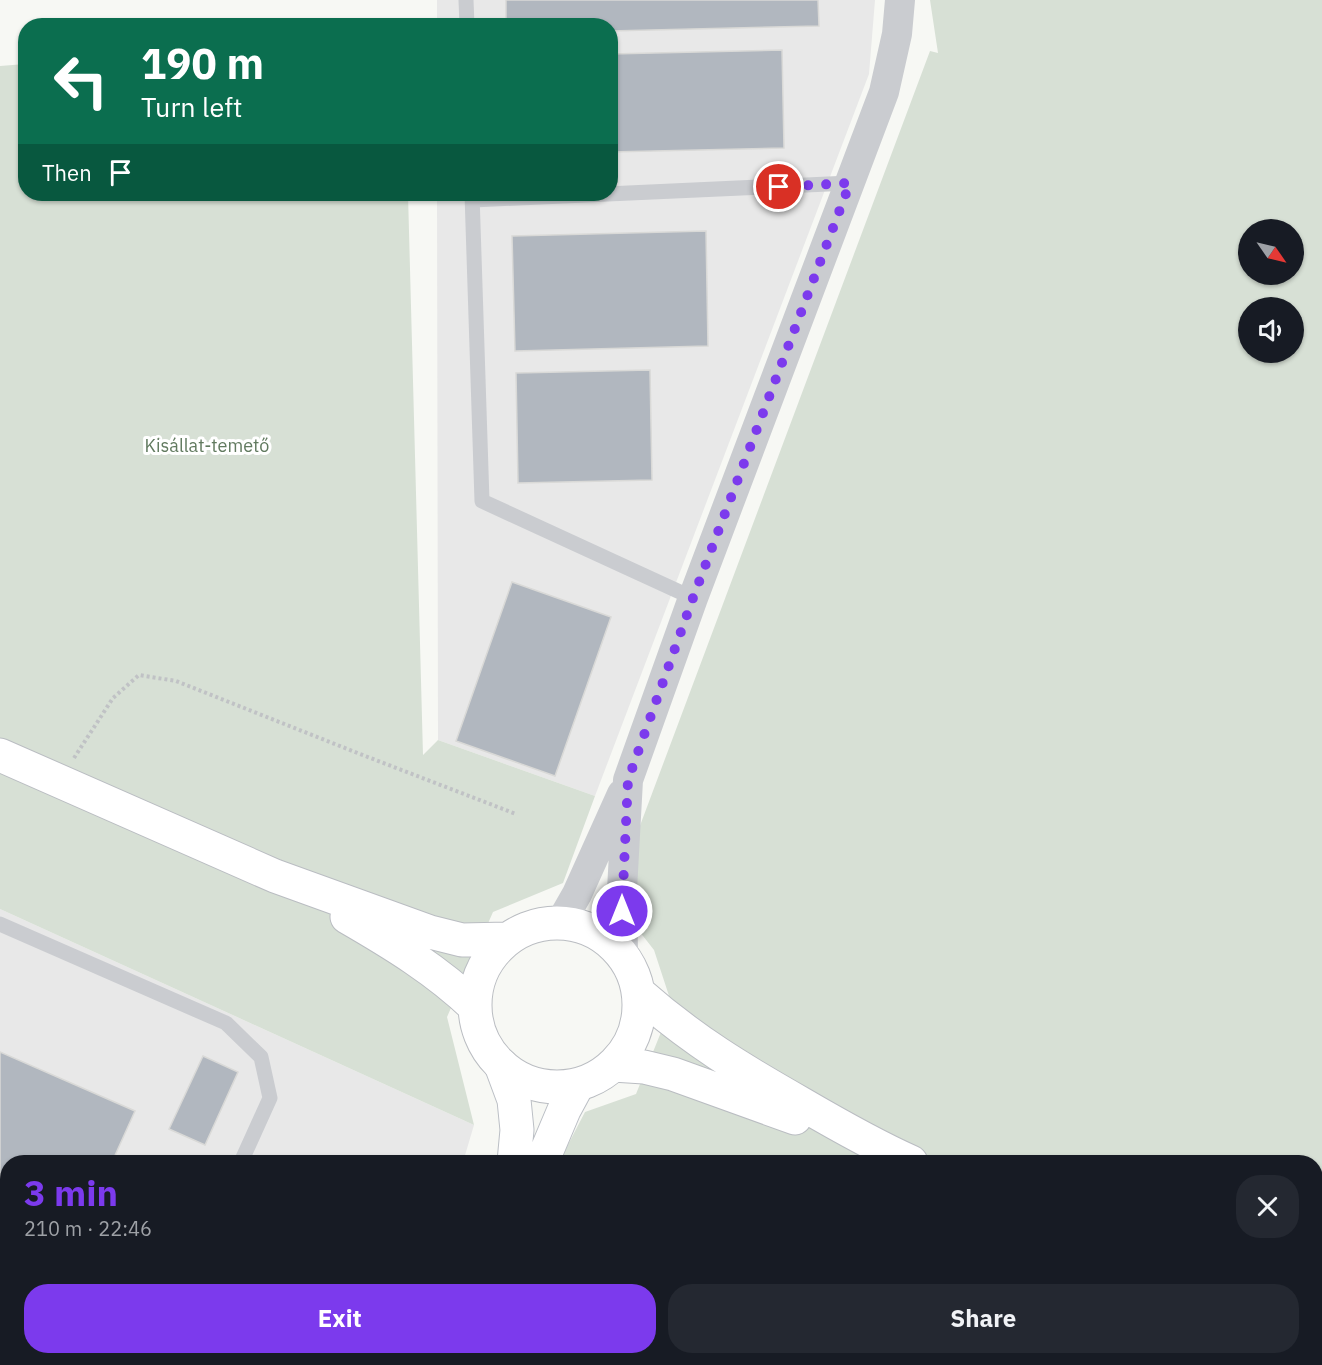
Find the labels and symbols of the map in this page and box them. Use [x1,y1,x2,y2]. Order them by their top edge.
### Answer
pin [753,161,804,212]
north arrow [1238,219,1304,285]
park label: Kisállat-temető [145,434,269,457]
position arrow [590,879,654,943]

